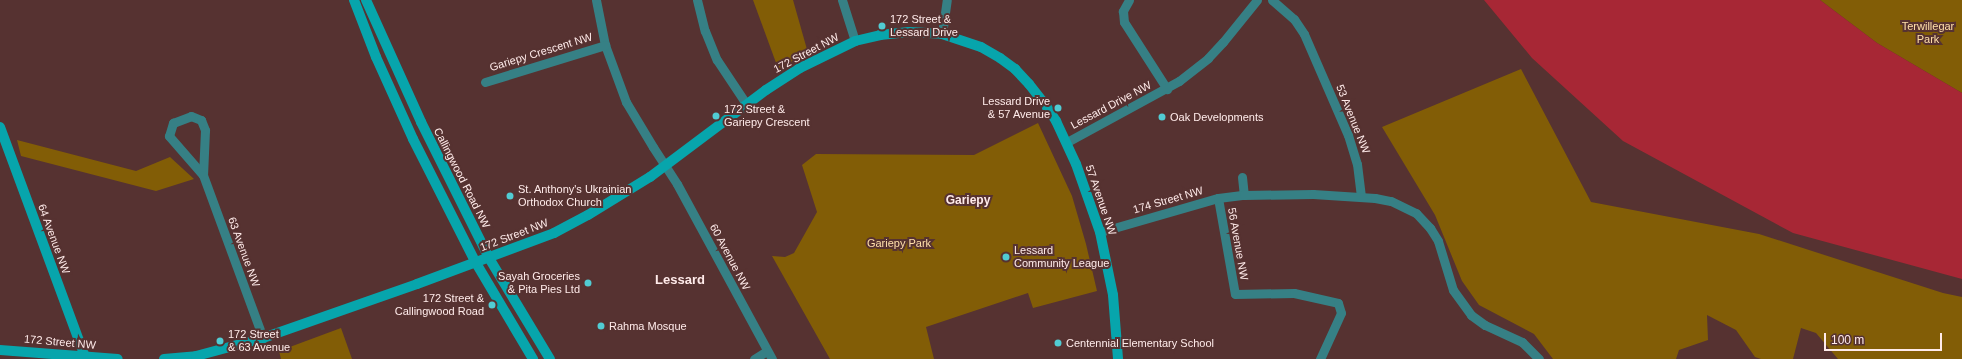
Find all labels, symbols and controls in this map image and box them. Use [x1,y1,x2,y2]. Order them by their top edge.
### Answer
place label: 172 Street & Lessard Drive [890,13,958,39]
park label: Terwillegar Park [1902,20,1954,46]
marker: 172 Street & Lessard Drive [877,21,887,31]
street label: Gariepy Crescent NW [488,30,594,74]
street label: 172 Street NW [771,30,841,76]
street label: Lessard Drive NW [1069,78,1153,132]
street label: 53 Avenue NW [1333,82,1373,156]
place label: Lessard Drive & 57 Avenue [982,95,1050,121]
place label: 172 Street & Gariepy Crescent [724,103,810,129]
marker: Lessard Drive & 57 Avenue [1053,103,1063,113]
place label: Oak Developments [1170,110,1264,124]
marker: 172 Street & Gariepy Crescent [711,111,721,121]
marker: Oak Developments [1157,112,1167,122]
street label: Callingwood Road NW [431,126,493,230]
street label: 57 Avenue NW [1083,163,1119,237]
place label: St. Anthony's Ukrainian Orthodox Church [518,183,632,209]
street label: 174 Street NW [1132,184,1204,216]
marker: St. Anthony's Ukrainian Orthodox Church [505,191,515,201]
district label: Gariepy [946,194,990,208]
street label: 64 Avenue NW [35,202,73,276]
street label: 56 Avenue NW [1225,207,1251,281]
street label: 63 Avenue NW [225,215,263,289]
street label: 172 Street NW [478,216,550,254]
street label: 60 Avenue NW [707,221,753,293]
park label: Gariepy Park [867,236,931,250]
place label: Lessard Community League [1014,244,1109,270]
marker: Lessard Community League [1001,252,1011,262]
place label: Sayah Groceries & Pita Pies Ltd [498,270,580,296]
district label: Lessard [655,272,705,288]
marker: Sayah Groceries & Pita Pies Ltd [583,278,593,288]
place label: 172 Street & Callingwood Road [395,292,484,318]
marker: 172 Street & Callingwood Road [487,300,497,310]
place label: Rahma Mosque [609,319,687,333]
marker: Rahma Mosque [596,321,606,331]
scale bar [1826,325,1944,351]
place label: 172 Street & 63 Avenue [228,328,291,354]
street label: 172 Street NW [23,332,97,352]
text: 100 m [1831,333,1864,347]
marker: 172 Street & 63 Avenue [215,336,225,346]
place label: Centennial Elementary School [1066,336,1214,350]
marker: Centennial Elementary School [1053,338,1063,348]

